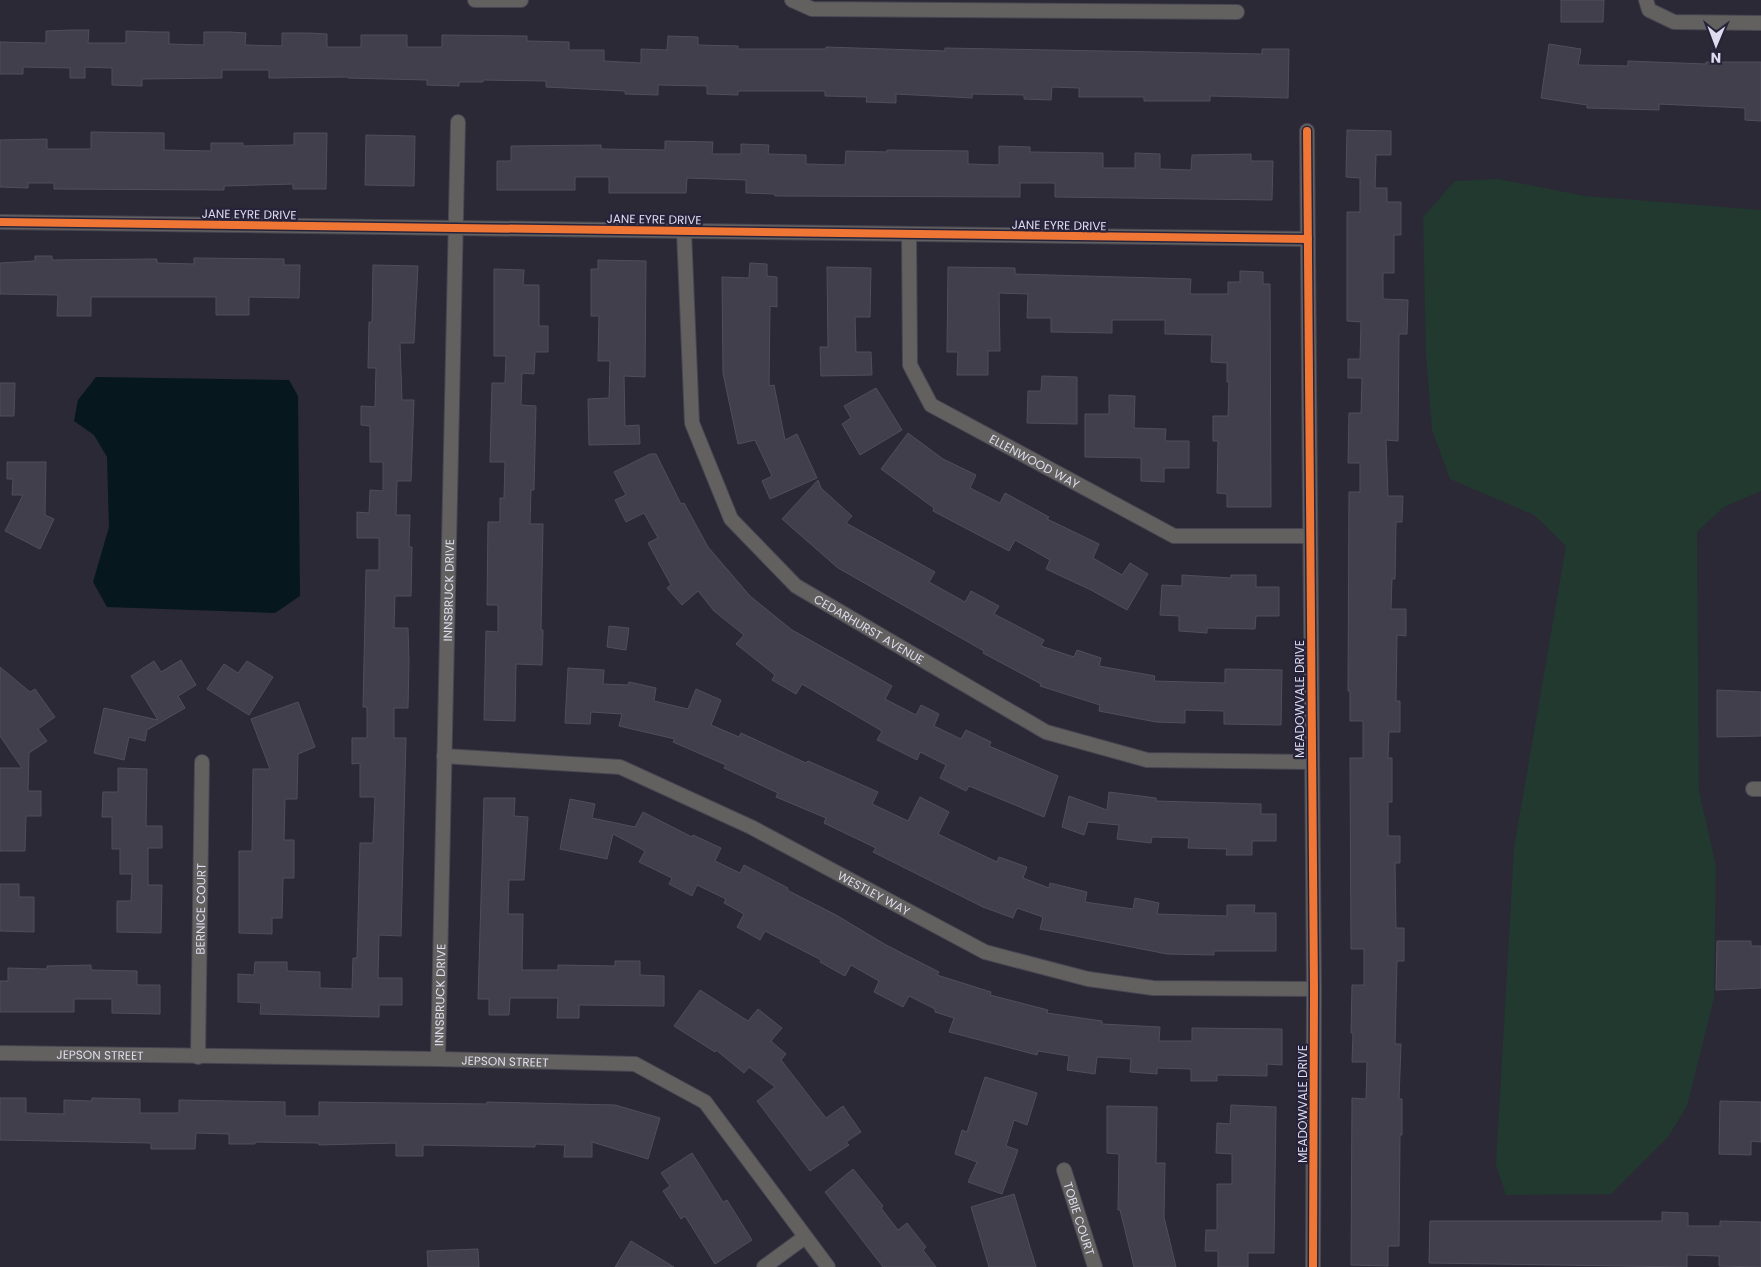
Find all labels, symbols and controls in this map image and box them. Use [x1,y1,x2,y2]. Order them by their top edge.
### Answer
north arrow [1691,20,1741,70]
text: N [1710,48,1721,68]
street label: JANE EYRE DRIVE [201,205,297,223]
street label: JANE EYRE DRIVE [606,210,702,228]
street label: JANE EYRE DRIVE [1011,216,1107,234]
street label: ELLENWOOD WAY [987,430,1083,492]
street label: INNSBRUCK DRIVE [438,539,458,641]
street label: CEDARHURST AVENUE [811,590,927,668]
street label: MEADOWVALE DRIVE [1291,640,1308,758]
street label: BERNICE COURT [191,863,209,955]
street label: WESTLEY WAY [835,866,913,919]
street label: INNSBRUCK DRIVE [430,944,449,1046]
street label: JEPSON STREET [56,1045,144,1063]
street label: MEADOWVALE DRIVE [1294,1045,1311,1163]
street label: JEPSON STREET [461,1051,549,1070]
street label: TOBIE COURT [1060,1180,1099,1258]

